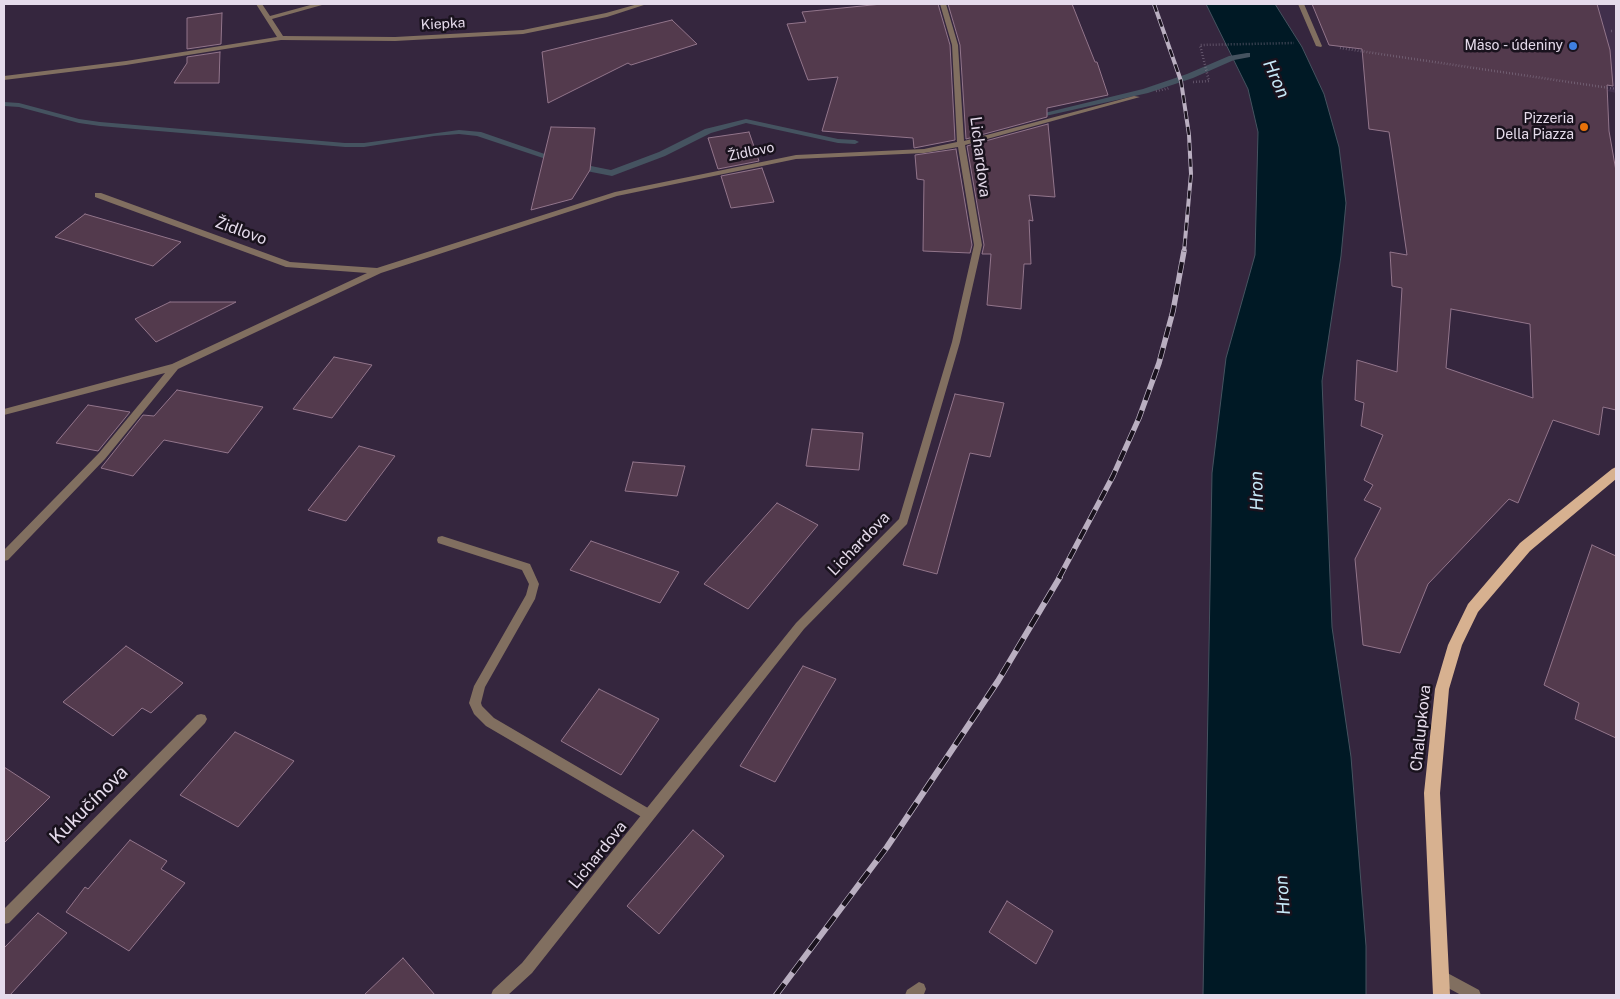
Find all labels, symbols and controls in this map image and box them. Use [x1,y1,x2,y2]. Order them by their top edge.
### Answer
street label: Kiepka [420,14,466,34]
place label: Mäso - údeniny [1465,38,1563,54]
marker: Mäso - údeniny [1567,40,1579,52]
water label: Hron [1258,56,1294,102]
place label: Pizzeria Della Piazza [1496,111,1574,144]
street label: Lichardova [966,116,994,198]
marker: Pizzeria Della Piazza [1578,121,1590,133]
street label: Židlovo [726,139,776,165]
street label: Židlovo [212,213,270,249]
water label: Hron [1246,471,1268,511]
street label: Lichardova [824,508,894,580]
street label: Chalupkova [1407,684,1435,772]
street label: Kukučínova [45,761,133,849]
street label: Lichardova [565,817,631,893]
water label: Hron [1271,874,1295,916]

